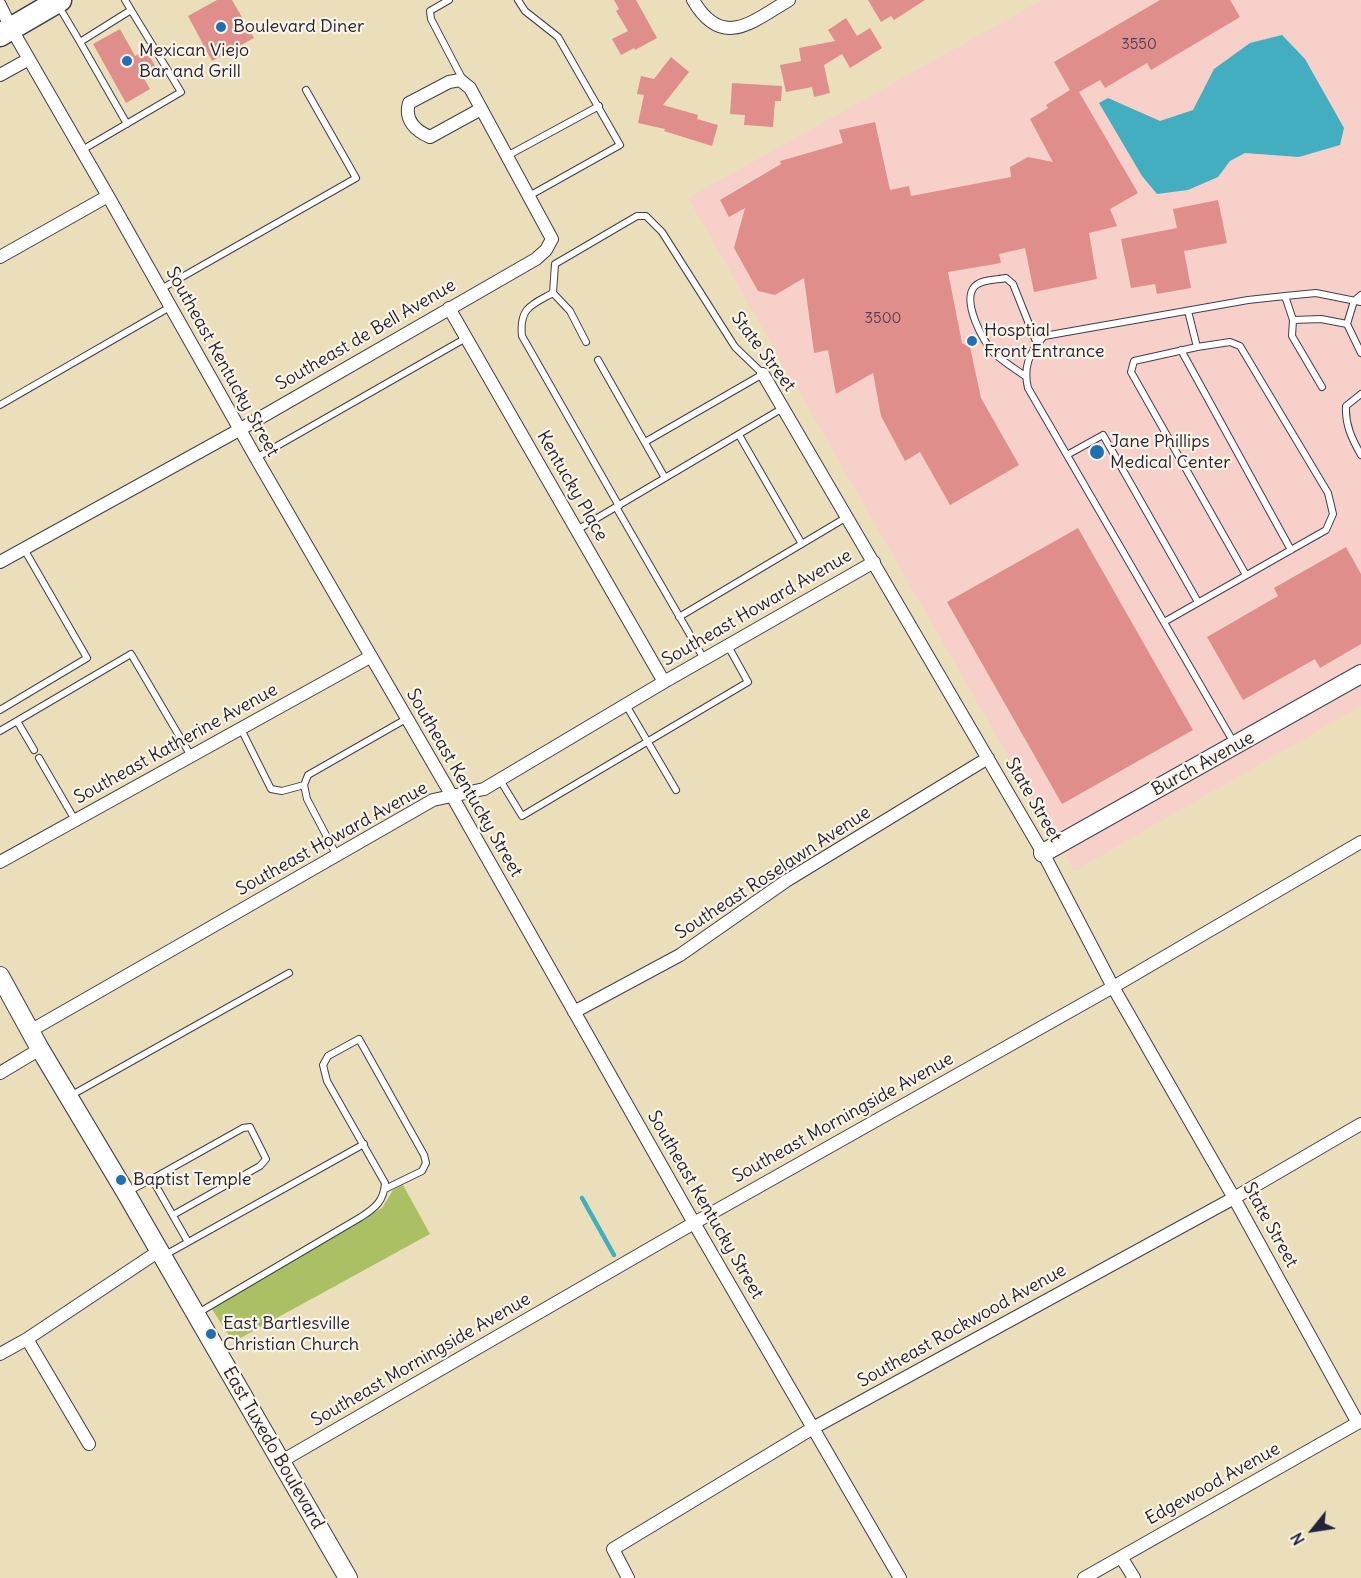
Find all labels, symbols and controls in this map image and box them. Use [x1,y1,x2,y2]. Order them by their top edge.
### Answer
place label: Boulevard Diner [233,16,364,38]
marker: Boulevard Diner [214,20,228,34]
house number: 3550 [1121,36,1157,54]
place label: Mexican Viejo Bar and Grill [139,40,249,82]
marker: Mexican Viejo Bar and Grill [120,54,134,68]
street label: Southeast Kentucky Street [161,263,283,461]
street label: Southeast de Bell Avenue [272,275,460,395]
street label: State Street [726,308,800,396]
house number: 3500 [865,310,901,328]
place label: Hosptial Front Entrance [984,320,1105,362]
marker: Hosptial Front Entrance [965,334,979,348]
street label: Kentucky Place [532,427,612,545]
place label: Jane Phillips Medical Center [1110,431,1231,474]
marker: Jane Phillips Medical Center [1088,443,1106,461]
street label: Southeast Howard Avenue [658,545,856,671]
street label: Southeast Katherine Avenue [71,679,281,809]
street label: Southeast Kentucky Street [401,685,527,881]
street label: Burch Avenue [1148,727,1258,801]
street label: State Street [1000,754,1066,846]
street label: Southeast Howard Avenue [233,777,431,901]
street label: Southeast Roselawn Avenue [671,802,875,944]
street label: Southeast Morningside Avenue [729,1048,957,1188]
street label: Southeast Kentucky Street [642,1107,768,1303]
place label: Baptist Temple [133,1169,251,1191]
marker: Baptist Temple [114,1173,128,1187]
street label: State Street [1238,1179,1302,1271]
street label: Southeast Rockwood Avenue [854,1260,1070,1392]
street label: Southeast Morningside Avenue [308,1288,534,1432]
place label: East Bartlesville Christian Church [223,1313,359,1356]
marker: East Bartlesville Christian Church [204,1327,218,1341]
street label: East Tuxedo Boulevard [218,1363,328,1533]
street label: Edgewood Avenue [1142,1438,1284,1530]
north arrow [1283,1500,1343,1560]
text: N [1286,1529,1309,1549]

